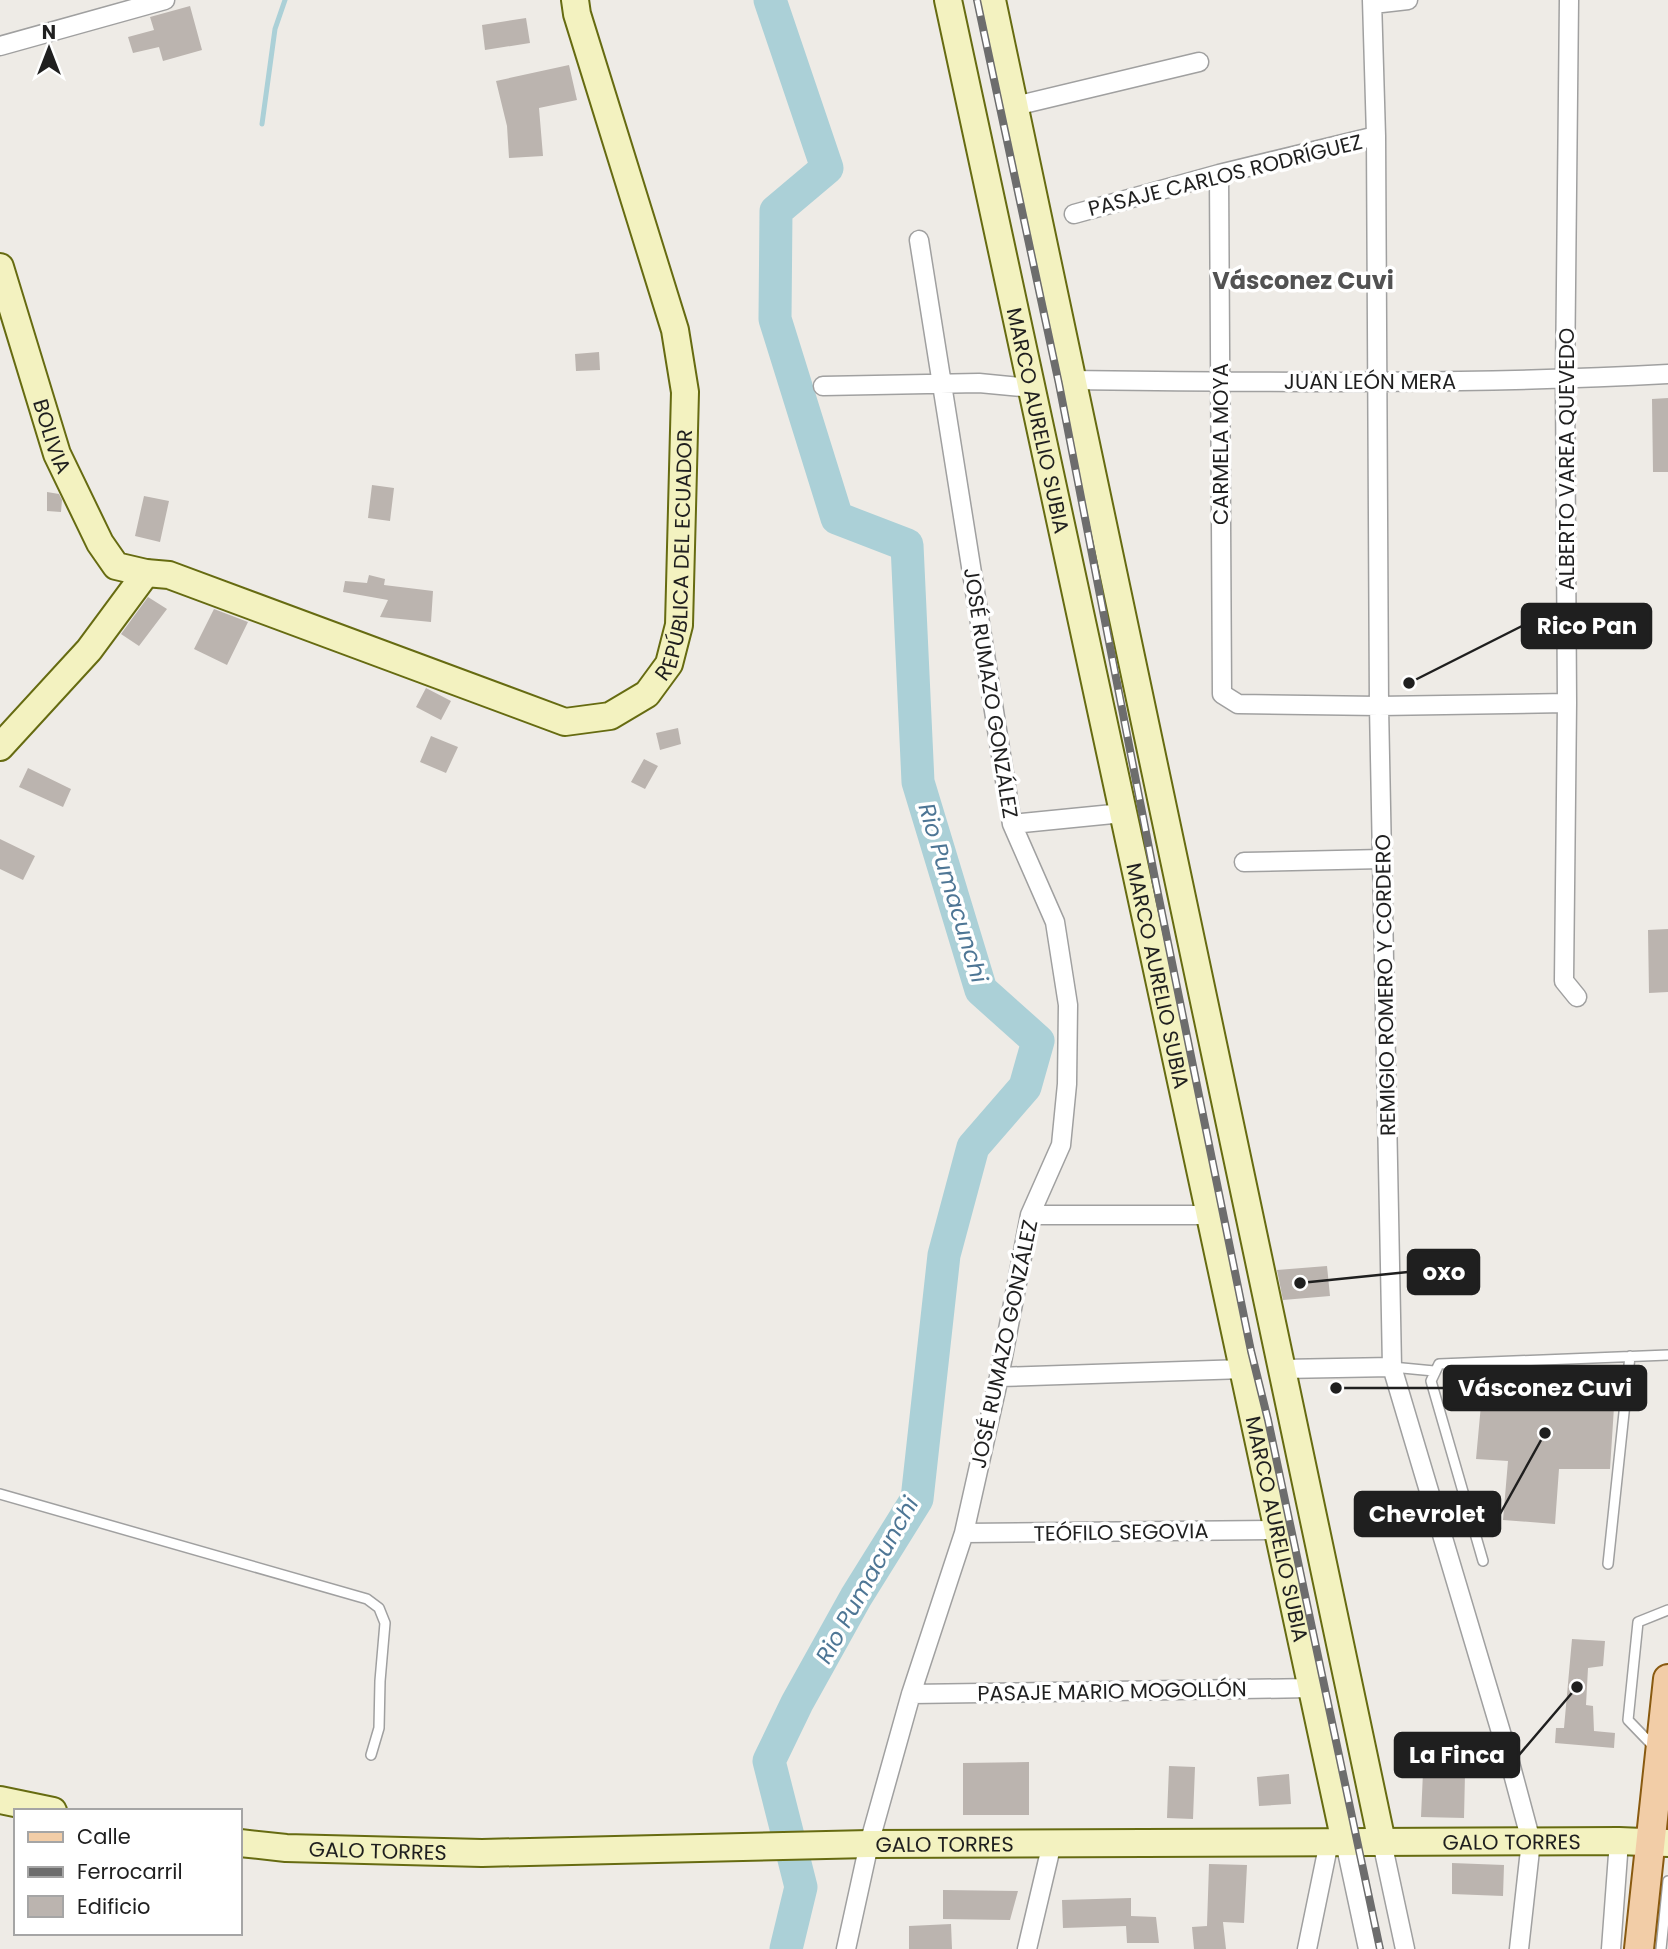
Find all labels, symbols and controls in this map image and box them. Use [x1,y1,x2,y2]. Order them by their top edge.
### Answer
north arrow [14,14,84,84]
text: N [42,19,56,46]
street label: PASAJE CARLOS RODRÍGUEZ [1085,127,1365,223]
district label: Vásconez Cuvi [1212,264,1394,297]
street label: MARCO AURELIO SUBIA [1000,305,1077,536]
street label: ALBERTO VAREA QUEVEDO [1552,328,1581,590]
street label: CARMELA MOYA [1206,363,1235,525]
street label: JUAN LEÓN MERA [1284,367,1456,396]
street label: BOLIVIA [26,395,79,478]
street label: REPÚBLICA DEL ECUADOR [647,429,699,686]
street label: JOSÉ RUMAZO GONZÁLEZ [957,566,1025,820]
callout: Rico Pan [1522,604,1651,648]
text: Rico Pan [1537,610,1637,642]
water label: Rio Pumacunchi [910,799,996,987]
street label: REMIGIO ROMERO Y CORDERO [1368,834,1402,1136]
street label: MARCO AURELIO SUBIA [1120,860,1197,1091]
street label: JOSÉ RUMAZO GONZÁLEZ [963,1217,1045,1471]
callout: oxo [1408,1250,1479,1294]
text: oxo [1423,1256,1465,1288]
callout: Vásconez Cuvi [1444,1366,1646,1410]
text: Vásconez Cuvi [1458,1372,1632,1404]
street label: MARCO AURELIO SUBIA [1239,1413,1316,1645]
water label: Rio Pumacunchi [808,1491,926,1669]
callout: Chevrolet [1355,1492,1500,1536]
text: Chevrolet [1369,1498,1485,1530]
street label: TEÓFILO SEGOVIA [1033,1516,1209,1548]
street label: PASAJE MARIO MOGOLLÓN [977,1674,1247,1708]
callout: La Finca [1395,1733,1519,1777]
text: La Finca [1409,1739,1505,1771]
legend [14,1809,242,1935]
text: Calle [77,1822,131,1851]
street label: GALO TORRES [1442,1827,1581,1856]
street label: GALO TORRES [875,1829,1014,1858]
street label: GALO TORRES [308,1834,447,1867]
text: Ferrocarril [77,1857,183,1886]
text: Edificio [77,1892,151,1921]

